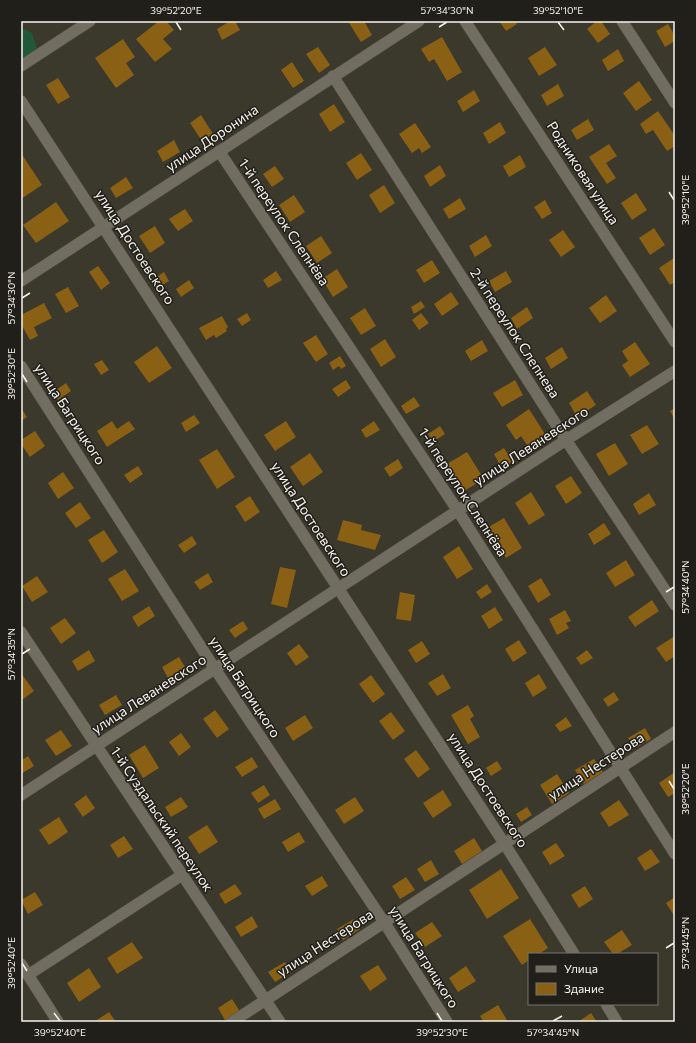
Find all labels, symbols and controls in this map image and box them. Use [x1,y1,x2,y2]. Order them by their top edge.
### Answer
text: 39°52'20"E [150,4,202,16]
text: 57°34'30"N [420,4,474,16]
text: 39°52'10"E [533,4,583,16]
street label: улица Доронина [162,100,261,175]
street label: Родниковая улица [544,118,623,227]
street label: 1-й переулок Слепнёва [235,155,333,289]
text: 39°52'10"E [679,175,691,225]
street label: улица Достоевского [92,186,179,307]
street label: 2-й переулок Слепнева [467,265,564,401]
text: 57°34'30"N [5,271,17,325]
text: 39°52'30"E [5,348,17,400]
street label: улица Багрицкого [31,360,110,468]
street label: улица Леваневского [470,402,591,489]
street label: 1-й переулок Слепнёва [415,424,511,559]
street label: улица Достоевского [268,458,355,579]
text: 57°34'40"N [679,560,691,614]
text: 57°34'35"N [5,628,17,680]
street label: улица Багрицкого [206,633,285,741]
street label: улица Леваневского [88,650,209,737]
street label: улица Нестерова [545,728,647,803]
street label: улица Достоевского [445,729,532,850]
street label: 1-й Суздальский переулок [107,743,218,895]
text: 39°52'20"E [679,763,691,815]
street label: улица Багрицкого [386,902,463,1011]
street label: улица Нестерова [274,905,376,980]
text: 57°34'45"N [679,917,691,969]
text: 39°52'40"E [5,937,17,989]
legend [528,953,658,1005]
text: Улица [564,961,598,975]
text: Здание [564,981,604,995]
text: 39°52'40"E [34,1026,86,1038]
text: 39°52'30"E [416,1026,468,1038]
text: 57°34'45"N [527,1026,579,1038]

